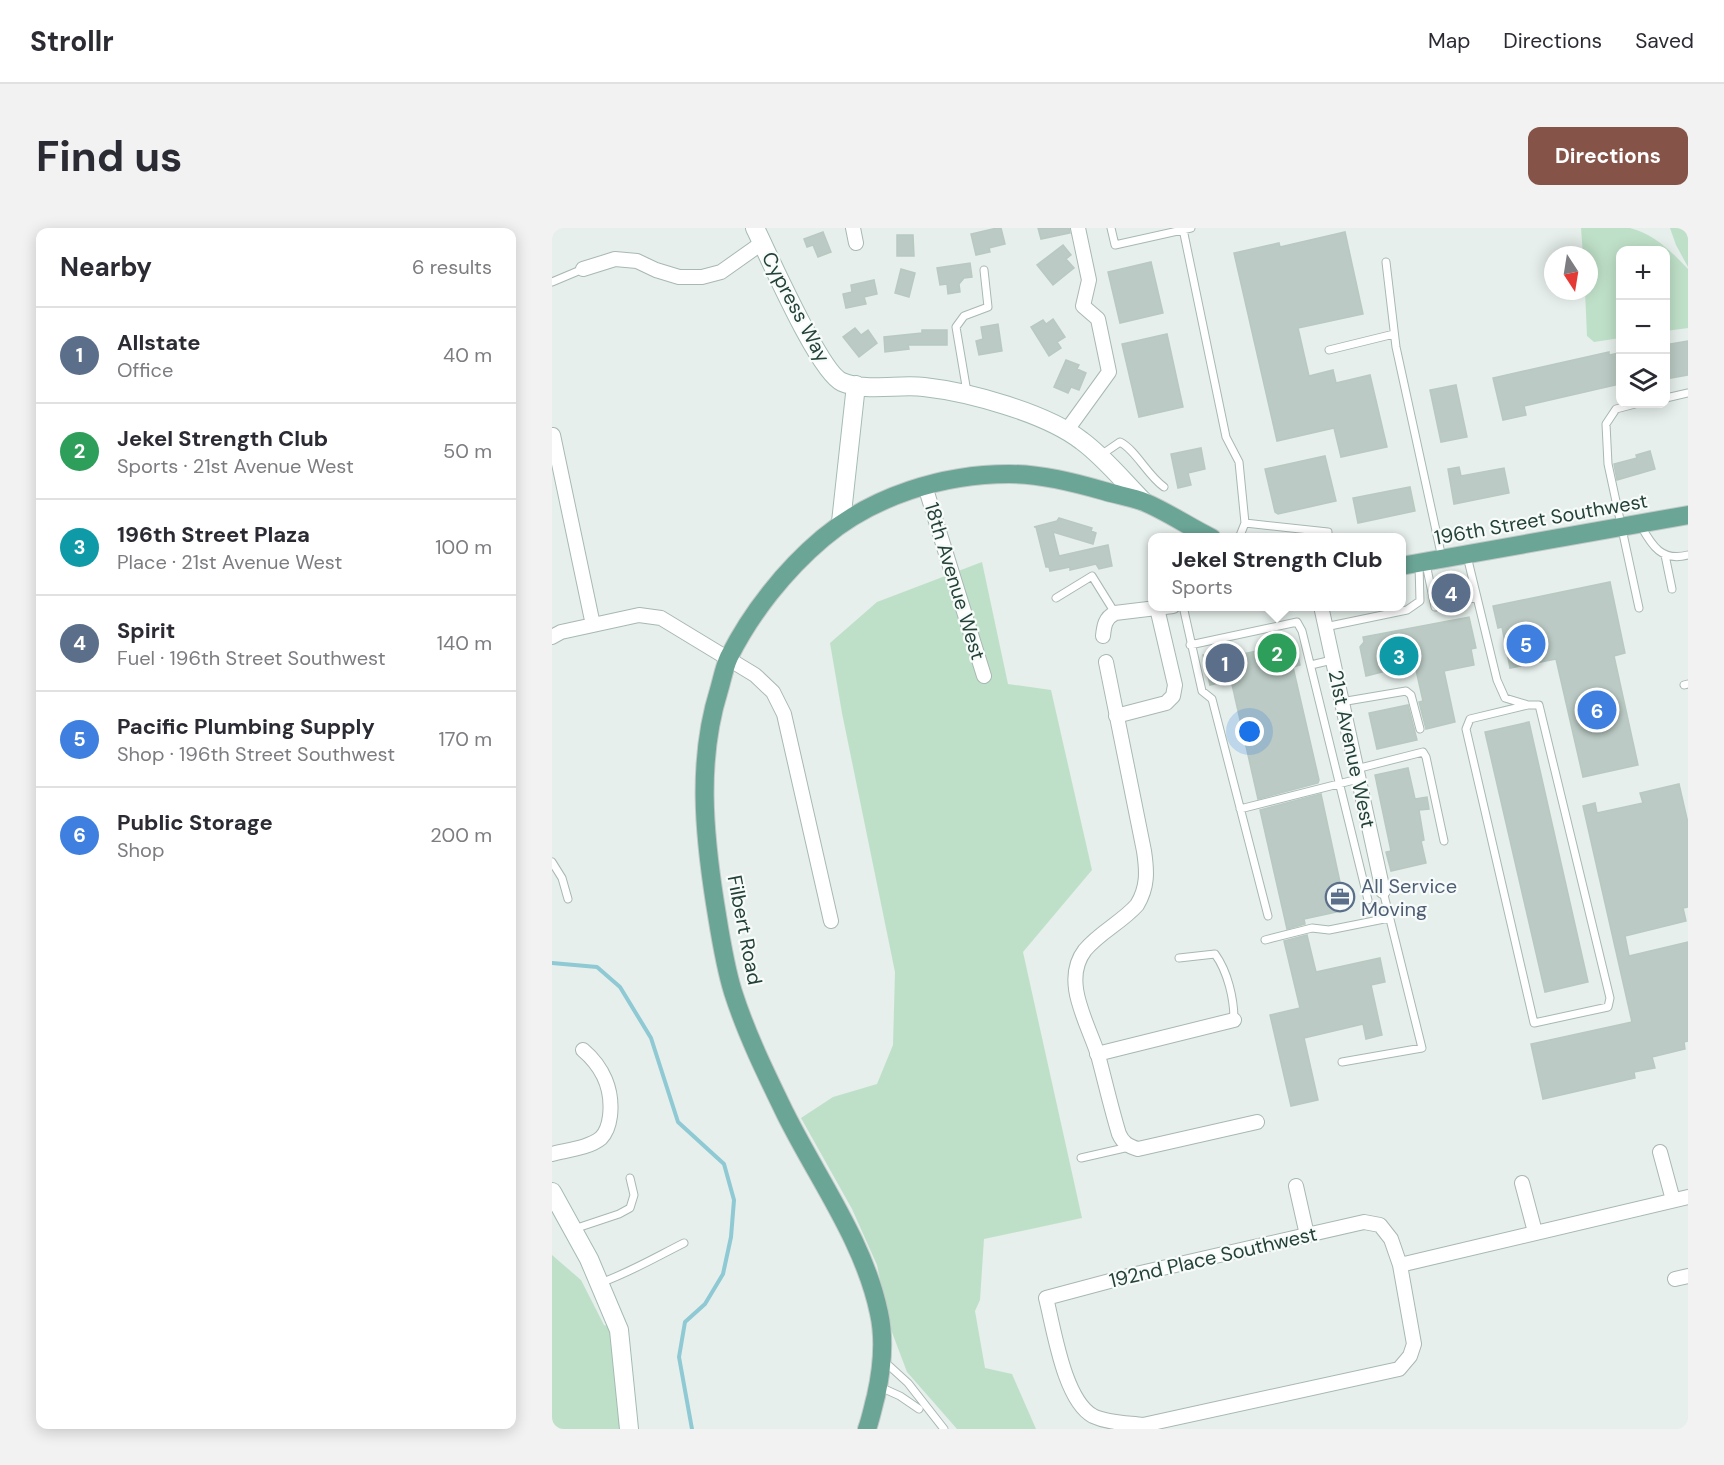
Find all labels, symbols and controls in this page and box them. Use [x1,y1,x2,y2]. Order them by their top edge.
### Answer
text: Strollr [30,23,114,60]
text: Map [1428,27,1470,55]
text: Directions [1503,27,1602,55]
text: Saved [1635,27,1694,55]
button: Directions [1528,127,1688,185]
text: Find us [36,129,182,184]
north arrow [1544,246,1598,300]
map controls [1616,246,1670,408]
button: + [1616,246,1670,300]
street label: Cypress Way [756,247,836,367]
text: Nearby [60,250,152,284]
text: 6 results [412,254,492,280]
button: − [1616,300,1670,354]
text: Allstate [117,328,201,357]
text: 1 [76,342,83,368]
text: 40 m [443,342,492,368]
button: layers [1616,354,1670,408]
text: Office [117,357,173,383]
text: Jekel Strength Club [117,424,328,453]
text: 2 [74,438,85,464]
text: 50 m [443,438,492,464]
text: Sports · 21st Avenue West [117,453,354,479]
street label: 196th Street Southwest [1432,487,1650,551]
street label: 18th Avenue West [919,499,991,663]
text: 196th Street Plaza [117,520,310,549]
popup [1148,533,1406,611]
text: 3 [73,534,86,560]
text: 100 m [435,534,492,560]
text: Jekel Strength Club [1171,545,1383,574]
text: Place · 21st Avenue West [117,549,342,575]
pin: 4 [1432,570,1470,616]
text: Sports [1171,574,1233,600]
text: Spirit [117,616,175,645]
pin: 5 [1506,622,1546,666]
text: 4 [73,630,86,656]
text: 140 m [437,630,492,656]
pin: 2 [1258,630,1296,676]
pin: 3 [1380,634,1418,678]
pin: 1 [1206,640,1244,686]
text: Fuel · 196th Street Southwest [117,645,386,671]
street label: 21st Avenue West [1323,668,1381,831]
pin: 6 [1578,688,1616,732]
text: Pacific Plumbing Supply [117,712,375,741]
your location [1235,717,1264,746]
text: 5 [73,726,86,752]
text: 170 m [439,726,492,752]
text: Shop · 196th Street Southwest [117,741,395,767]
text: Public Storage [117,808,273,837]
text: 6 [73,822,86,848]
text: 200 m [430,822,492,848]
text: Shop [117,837,164,863]
street label: Filbert Road [722,873,768,987]
place label: All Service Moving [1361,873,1457,922]
office icon: All Service Moving [1324,881,1356,913]
street label: 192nd Place Southwest [1107,1220,1320,1294]

